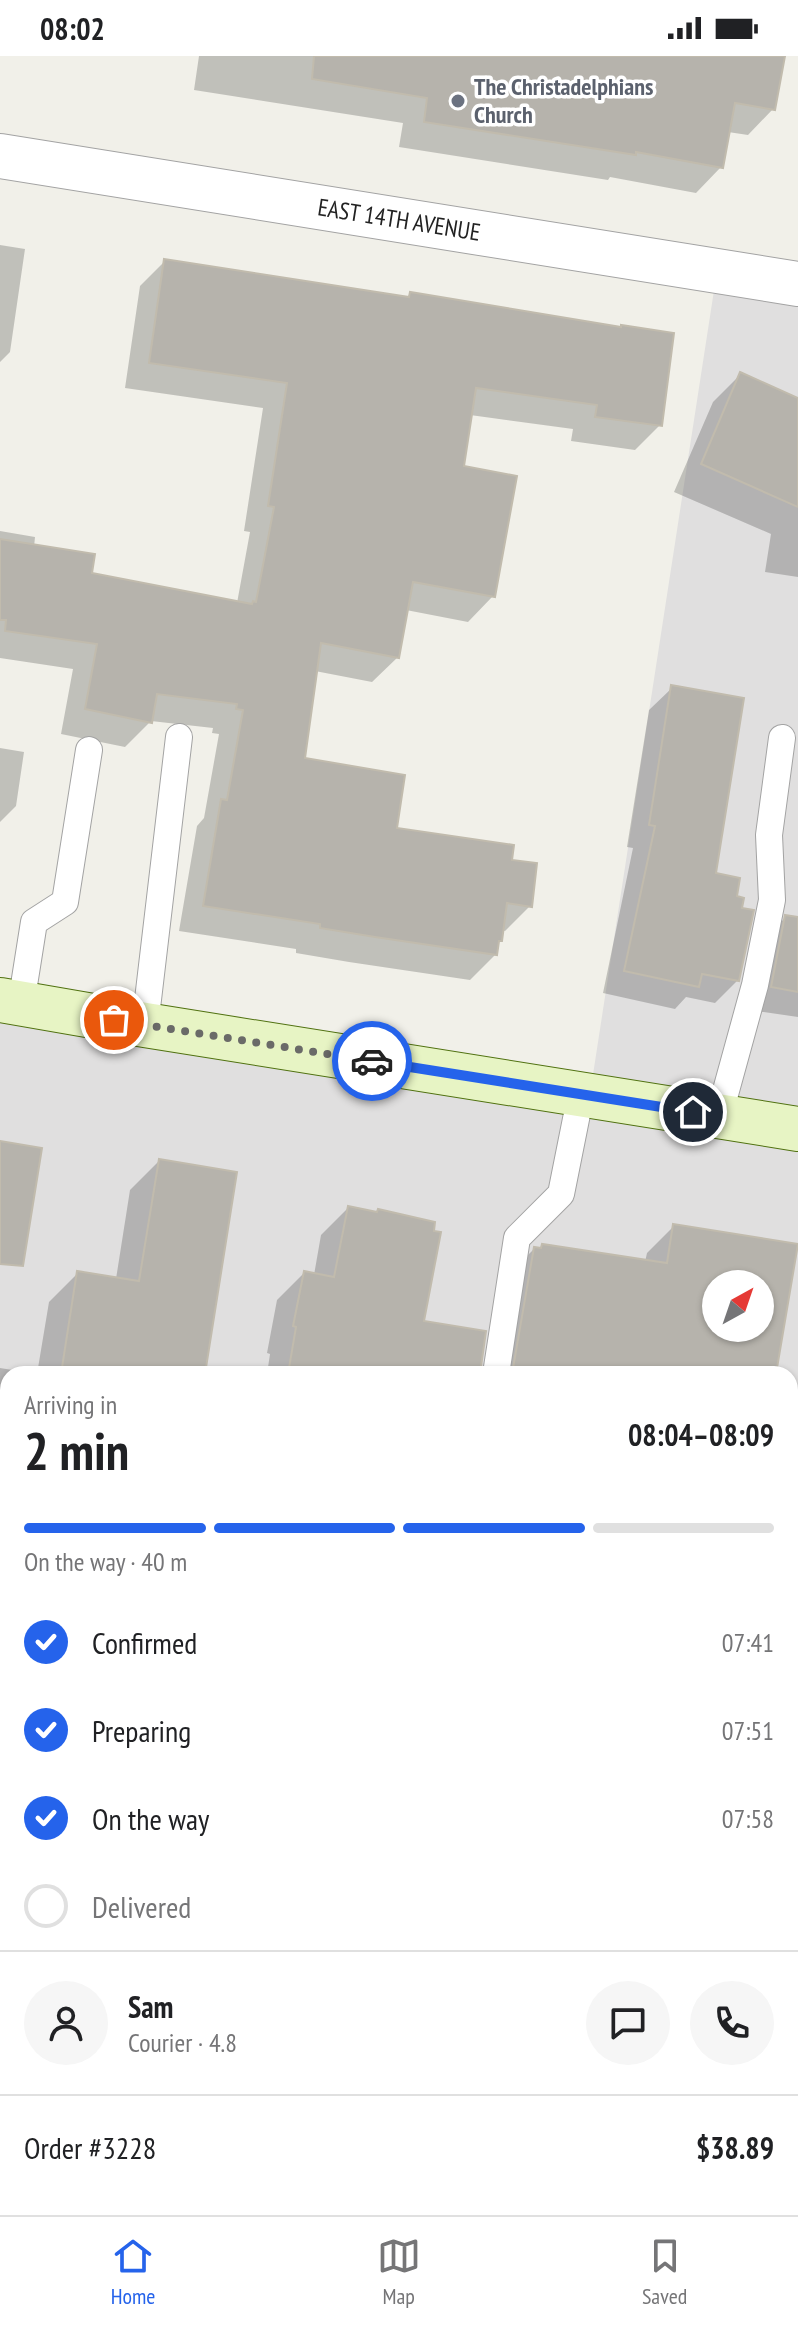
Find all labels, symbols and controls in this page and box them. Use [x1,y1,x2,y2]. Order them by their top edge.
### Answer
text: 08:02 [40,9,105,48]
place label: The Christadelphians Church [474,71,653,130]
marker: The Christadelphians Church [449,92,467,110]
street label: EAST 14TH AVENUE [316,191,483,248]
pin [80,986,148,1054]
icon: bag [92,998,136,1042]
courier [332,1021,412,1101]
icon: car [350,1039,394,1083]
pin [659,1078,727,1146]
icon: home [671,1090,715,1134]
north arrow [702,1270,774,1342]
map controls [702,1270,774,1342]
text: Arriving in [24,1388,117,1421]
text: 08:04–08:09 [628,1415,774,1454]
text: 2 min [24,1417,129,1484]
text: On the way · 40 m [24,1545,187,1578]
icon: check [24,1620,68,1664]
text: Confirmed [92,1623,197,1662]
text: 07:41 [722,1626,774,1659]
icon: check [24,1708,68,1752]
text: Preparing [92,1711,191,1750]
text: 07:51 [722,1714,774,1747]
icon: check [24,1796,68,1840]
text: On the way [92,1799,209,1838]
text: 07:58 [722,1802,774,1835]
text: Delivered [92,1887,191,1926]
button: person [24,1981,108,2065]
button: chat [586,1981,670,2065]
button: phone [690,1981,774,2065]
text: Sam [128,1987,173,2026]
text: Courier · 4.8 [128,2026,237,2059]
text: Order #3228 [24,2128,156,2167]
text: $38.89 [696,2128,774,2167]
tab: Home [111,2234,155,2310]
tab: Map [377,2234,421,2310]
tab: Saved [642,2234,687,2310]

